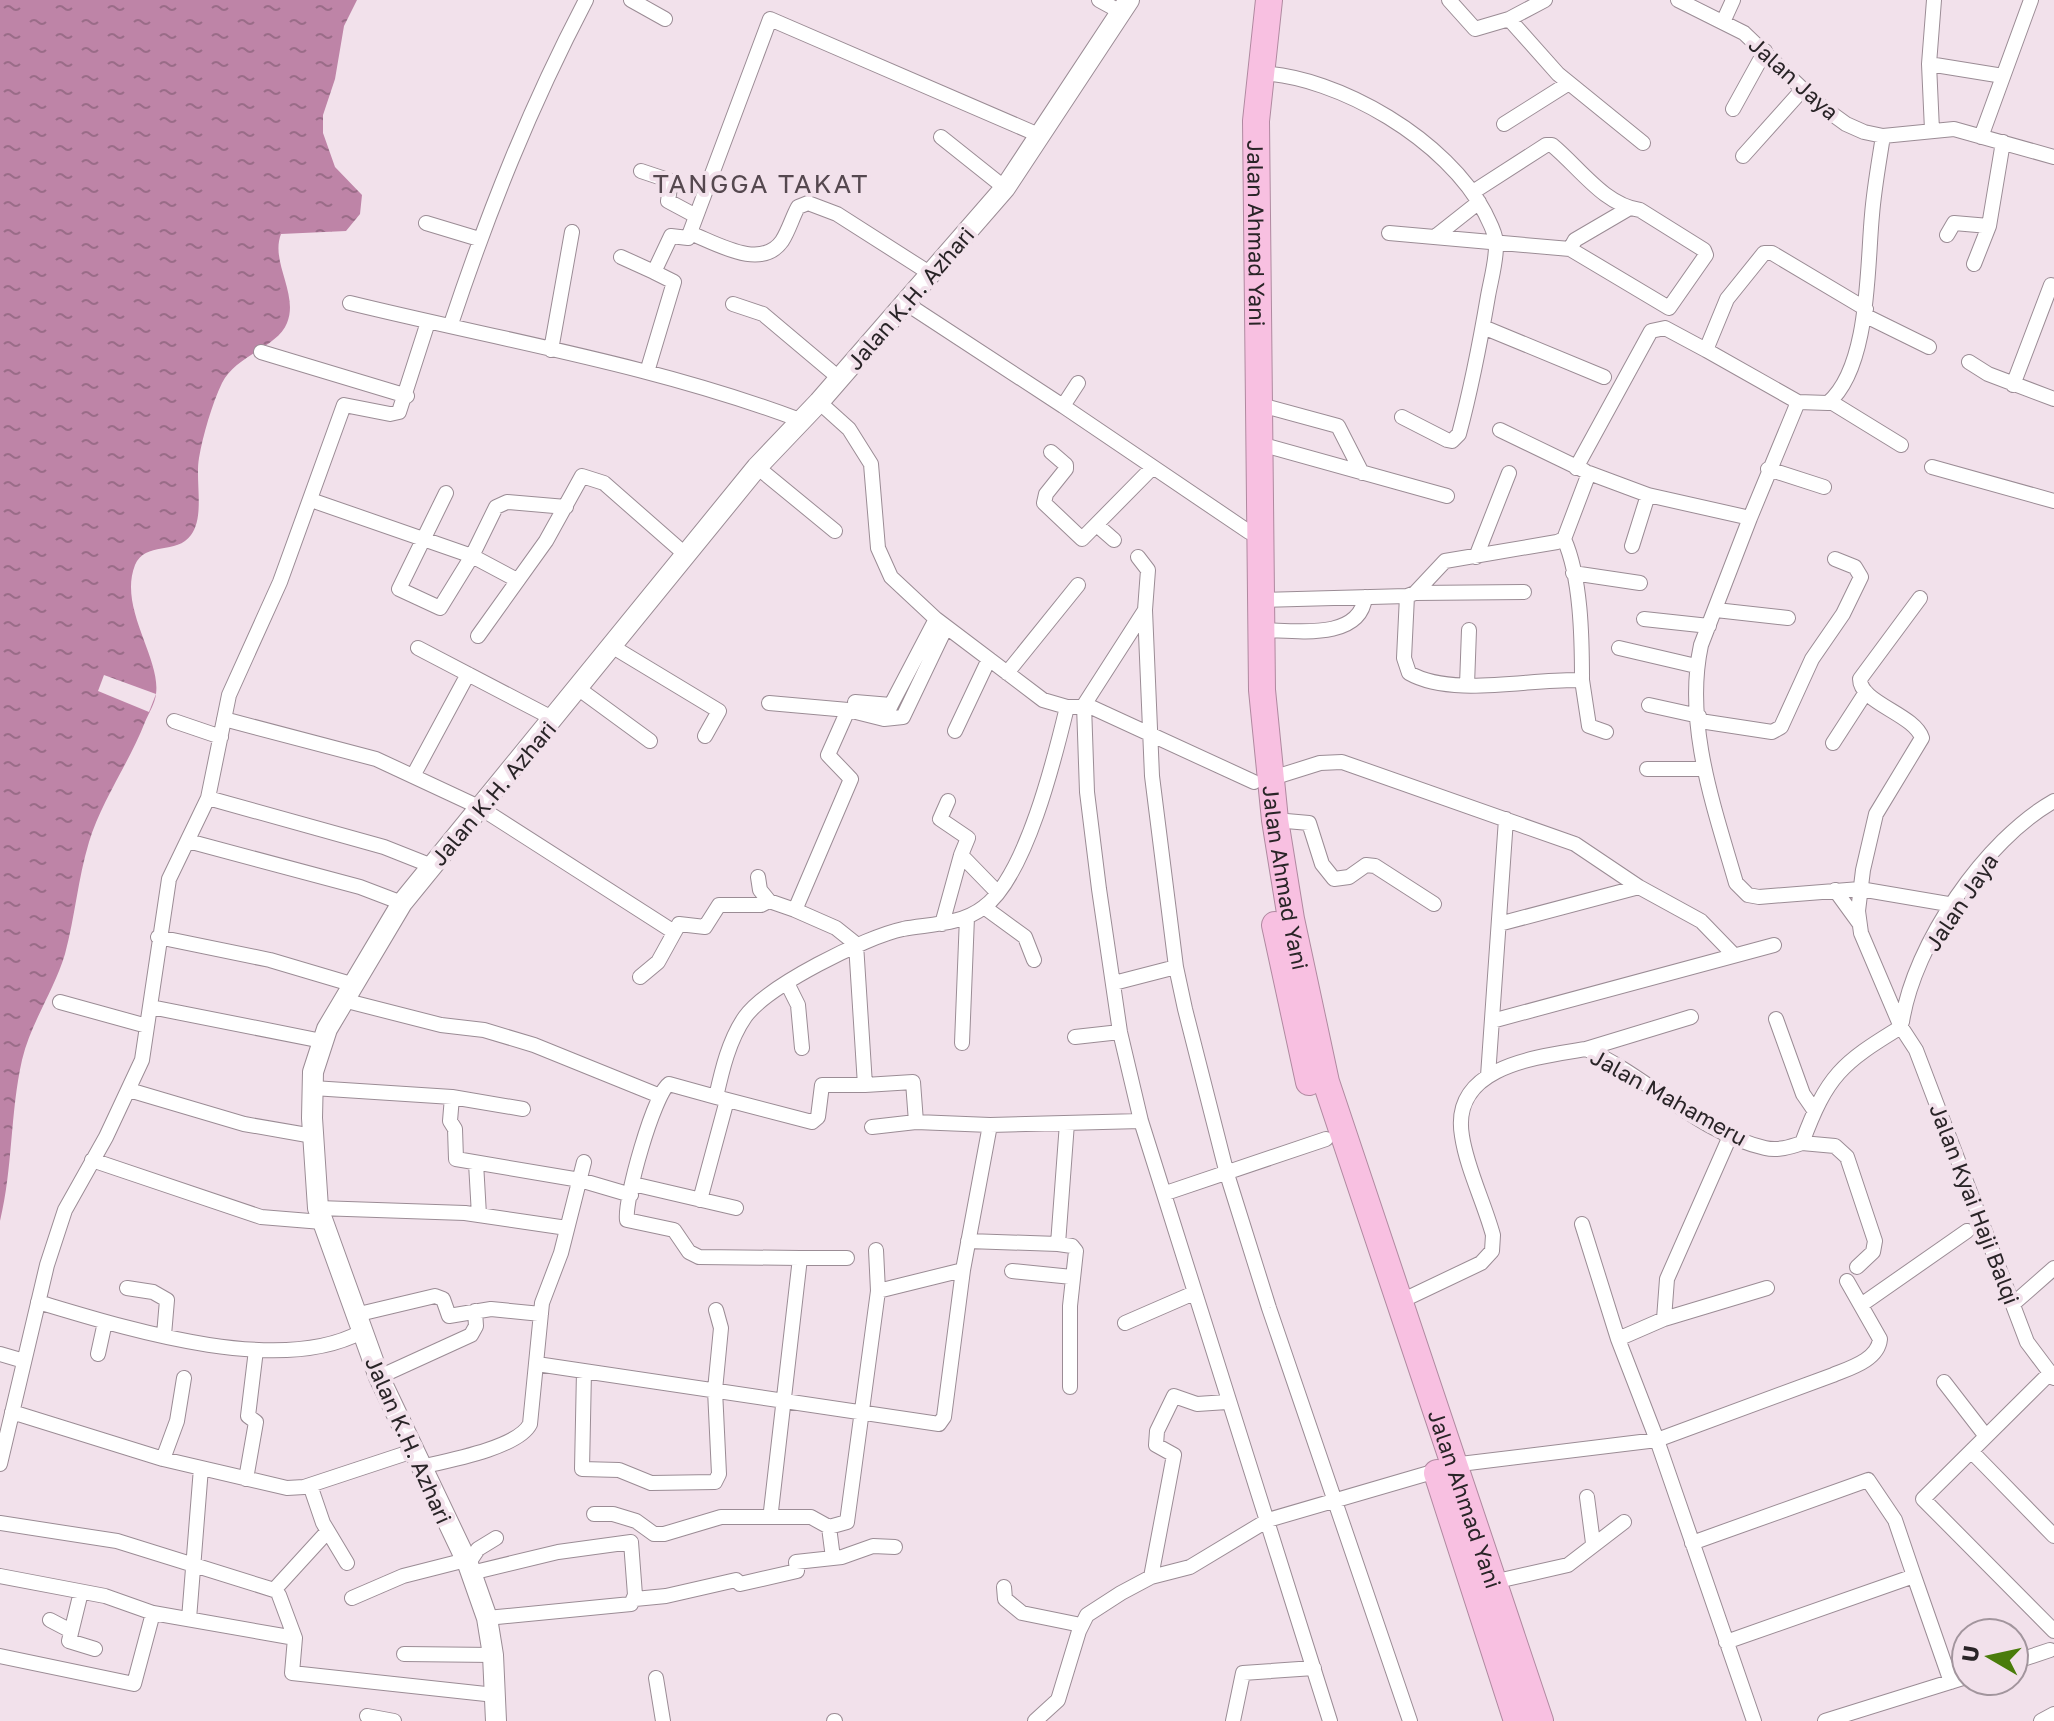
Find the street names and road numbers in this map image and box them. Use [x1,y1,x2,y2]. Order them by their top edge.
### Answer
street label: Jalan Jaya [1744,31,1844,125]
street label: Jalan Ahmad Yani [1243,140,1272,327]
street label: Jalan K.H. Azhari [841,221,979,375]
street label: Jalan K.H. Azhari [425,715,561,871]
street label: Jalan Ahmad Yani [1258,784,1315,972]
street label: Jalan Jaya [1919,848,2003,956]
street label: Jalan Mahameru [1586,1043,1752,1151]
street label: Jalan Kyai Haji Balqi [1924,1100,2026,1308]
street label: Jalan K.H. Azhari [360,1352,458,1528]
street label: Jalan Ahmad Yani [1423,1406,1508,1592]

